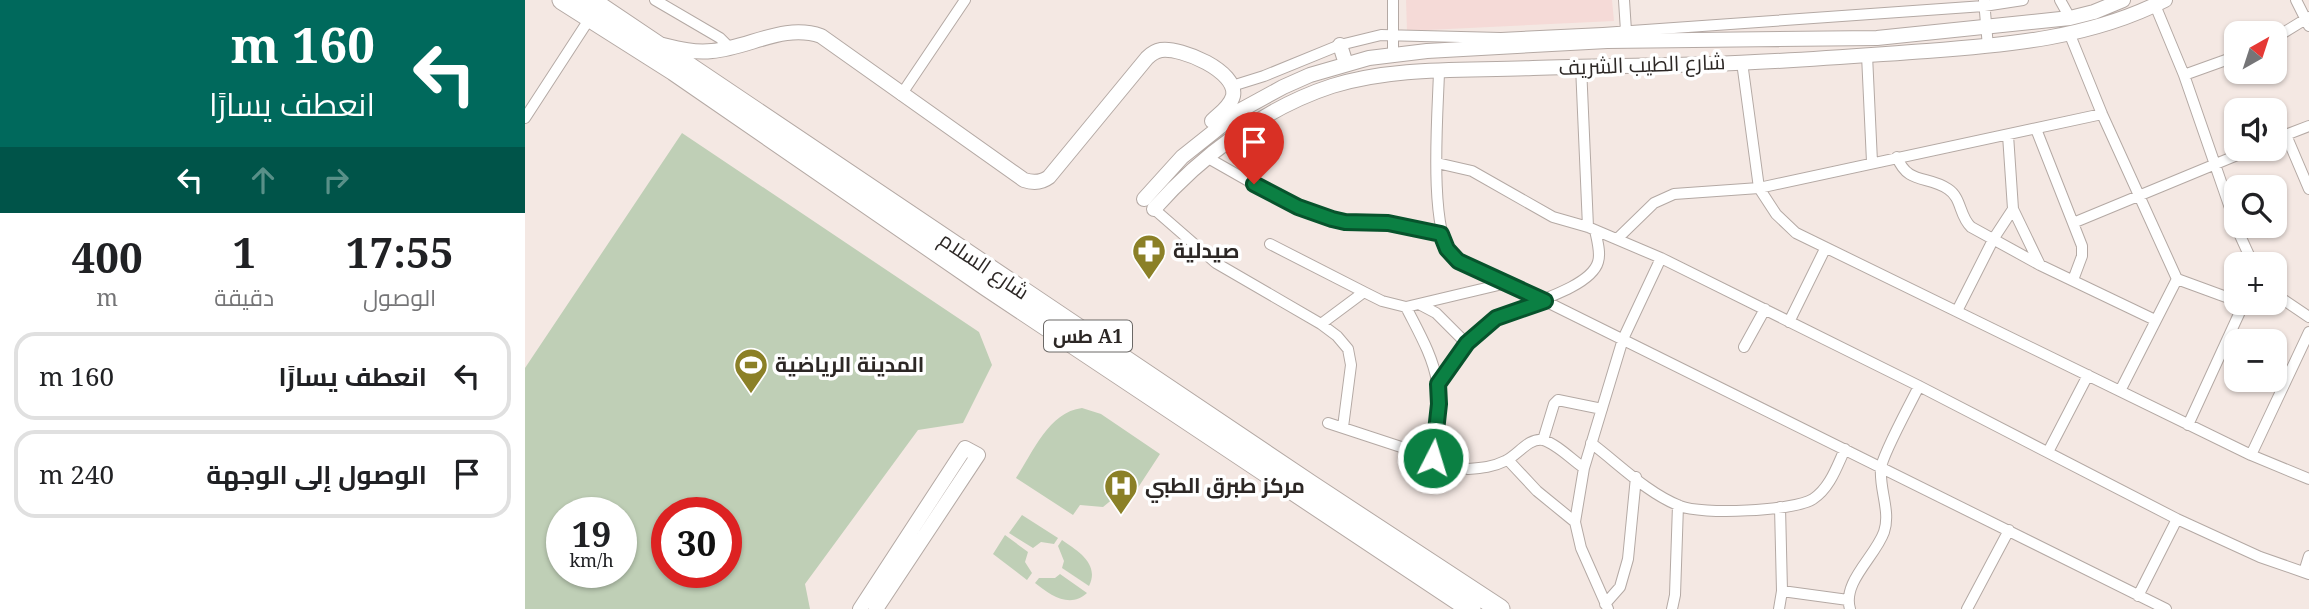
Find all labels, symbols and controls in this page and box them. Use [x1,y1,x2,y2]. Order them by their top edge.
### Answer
text: 160 m [231,11,375,77]
north arrow [2224,21,2287,84]
map controls [2224,21,2287,392]
icon: left [399,28,490,119]
street label: شارع الطيب الشريف [1558,47,1726,82]
text: انعطف يسارًا [209,82,375,125]
button: sound [2224,98,2287,161]
pin [1224,112,1284,184]
icon: arrive [1235,123,1273,161]
icon: left [171,161,209,199]
icon: ahead [244,161,282,199]
icon: right [317,161,355,199]
button: search [2224,175,2287,238]
text: 1 [232,223,256,280]
text: 17:55 [346,223,453,280]
street label: شارع السلام [934,225,1035,306]
text: 400 [72,228,143,285]
pharmacy icon: صيدلية [1130,232,1168,281]
place label: صيدلية [1173,236,1240,264]
button: + [2224,252,2287,315]
text: m [96,281,118,313]
text: دقيقة [214,281,274,313]
text: الوصول [363,281,436,313]
road number: طس A1 [1044,320,1132,352]
button: − [2224,329,2287,392]
sports icon: المدينة الرياضية [732,346,770,395]
place label: المدينة الرياضية [775,350,924,378]
icon: left [448,357,486,395]
text: 160 m [39,358,114,394]
text: انعطف يسارًا [278,358,427,394]
position arrow [1396,421,1470,495]
icon: arrive [448,455,486,493]
text: 240 m [39,456,114,492]
text: الوصول إلى الوجهة [206,456,427,492]
hospital icon: مركز طبرق الطبي [1102,467,1140,516]
place label: مركز طبرق الطبي [1145,471,1305,503]
speed limit sign: 30 [651,497,742,588]
text: 19 [572,510,611,557]
text: km/h [569,548,614,572]

